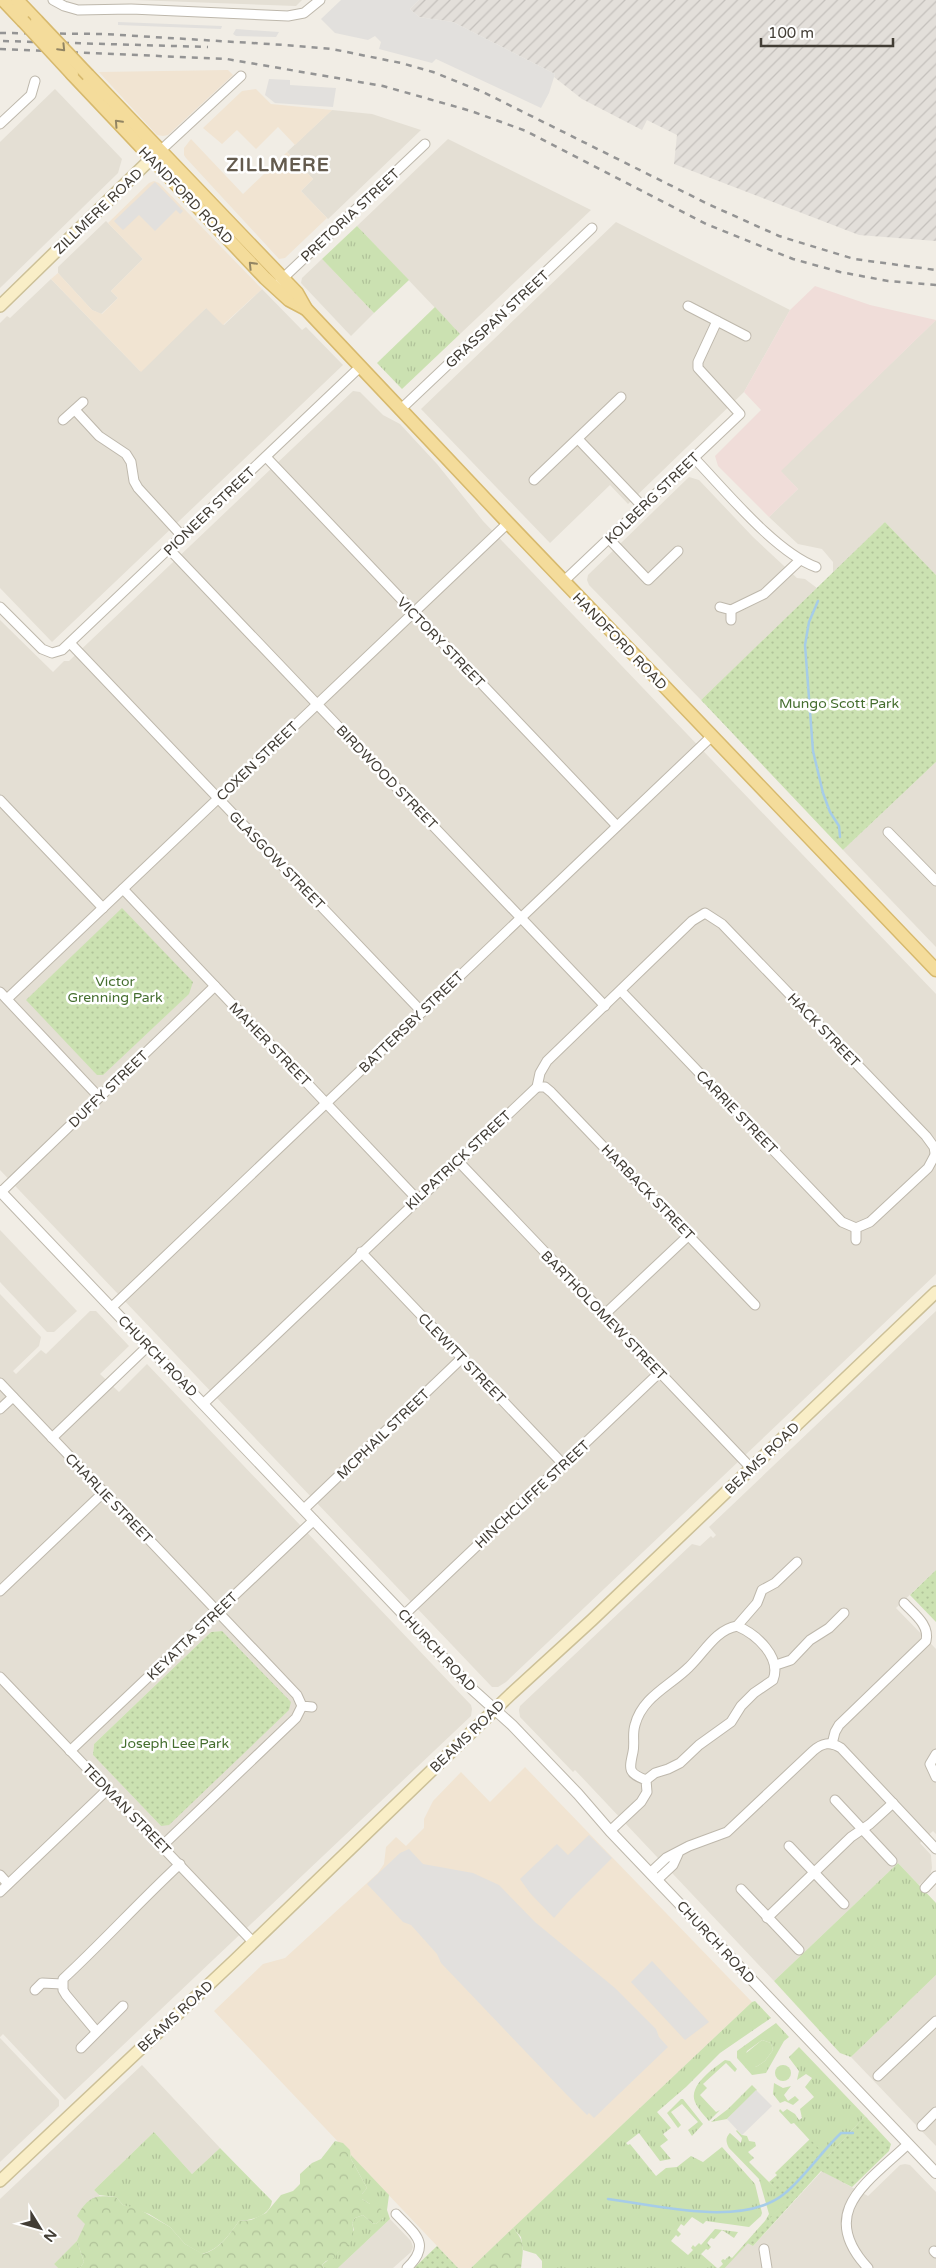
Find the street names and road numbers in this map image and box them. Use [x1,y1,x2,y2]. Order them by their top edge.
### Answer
street label: HANDFORD ROAD [135,143,236,247]
street label: ZILLMERE ROAD [51,165,146,258]
street label: PRETORIA STREET [297,165,404,266]
street label: GRASSPAN STREET [442,267,553,372]
street label: KOLBERG STREET [602,449,703,548]
street label: PIONEER STREET [160,463,259,559]
street label: HANDFORD ROAD [569,589,670,693]
street label: VICTORY STREET [393,594,488,691]
street label: COXEN STREET [213,718,302,805]
street label: BIRDWOOD STREET [333,722,441,833]
street label: GLASGOW STREET [225,808,328,913]
street label: BATTERSBY STREET [356,968,467,1077]
street label: HACK STREET [784,990,864,1071]
street label: MAHER STREET [225,999,314,1090]
street label: DUFFY STREET [65,1047,152,1132]
street label: CARRIE STREET [692,1067,781,1158]
street label: KILPATRICK STREET [402,1107,515,1214]
street label: HARBACK STREET [598,1141,698,1244]
street label: BARTHOLOMEW STREET [537,1247,670,1384]
street label: CLEWITT STREET [414,1310,509,1407]
street label: CHURCH ROAD [114,1312,201,1401]
street label: MCPHAIL STREET [333,1385,434,1483]
street label: BEAMS ROAD [722,1419,803,1498]
street label: HINCHCLIFFE STREET [472,1437,594,1552]
street label: CHARLIE STREET [61,1450,156,1547]
street label: KEYATTA STREET [144,1589,241,1684]
street label: CHURCH ROAD [394,1605,479,1695]
street label: BEAMS ROAD [427,1697,508,1776]
street label: TEDMAN STREET [79,1760,175,1859]
street label: CHURCH ROAD [673,1897,758,1987]
street label: BEAMS ROAD [134,1977,217,2056]

